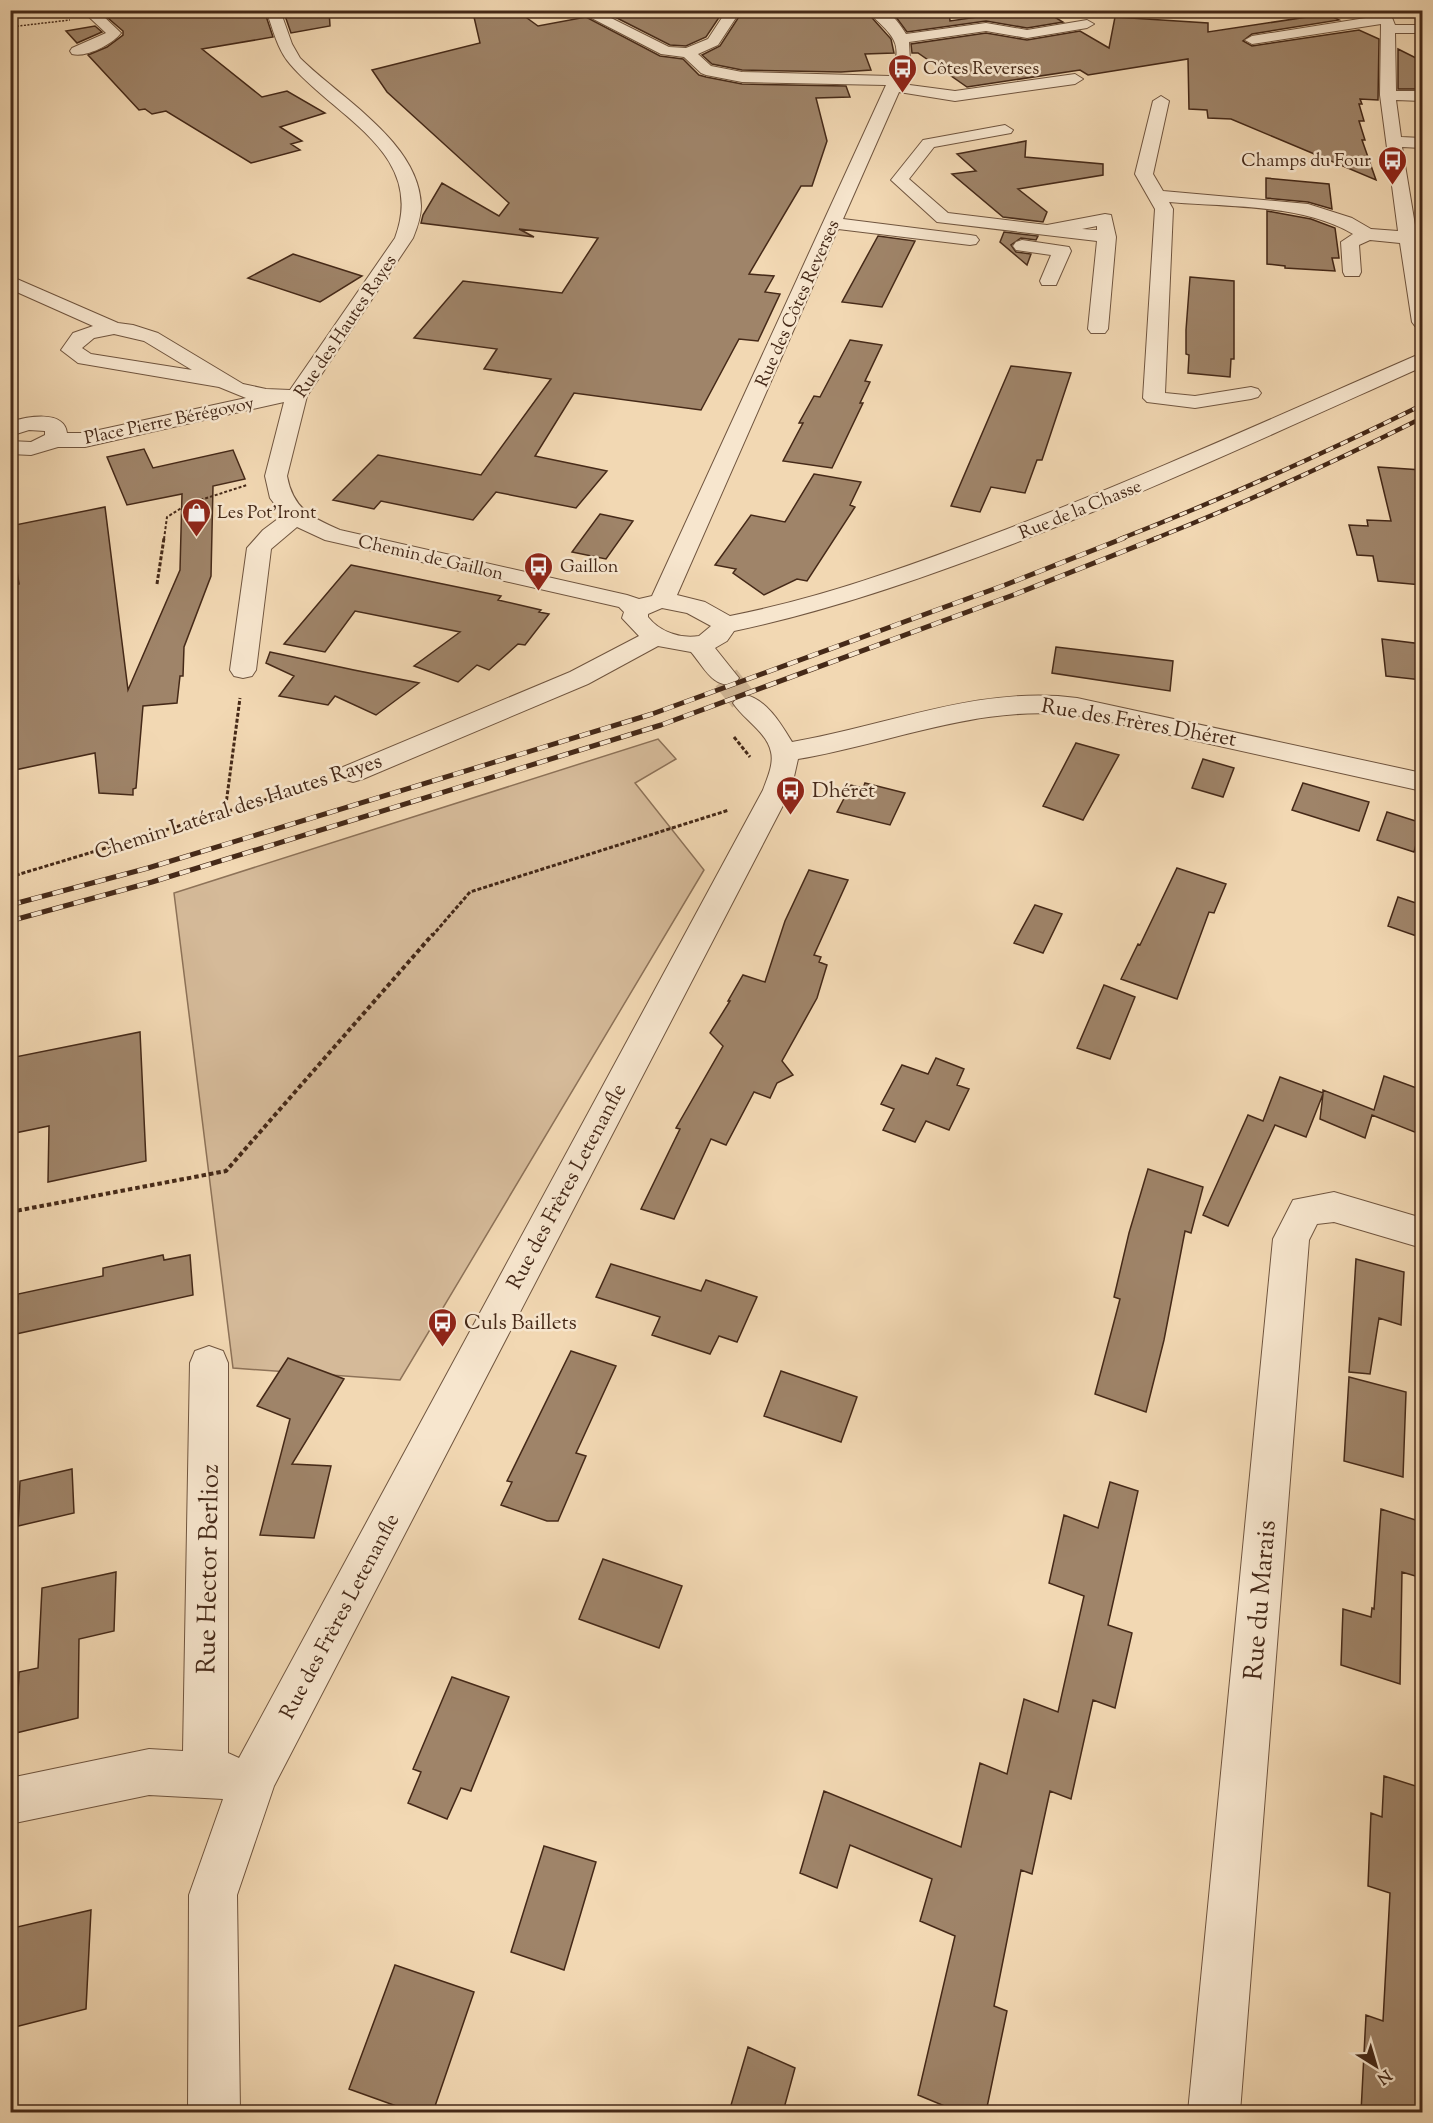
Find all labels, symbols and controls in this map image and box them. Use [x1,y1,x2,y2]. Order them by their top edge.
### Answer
bus stop icon: Côtes Reverses [886,52,918,94]
place label: Côtes Reverses [923,57,1039,83]
bus stop icon: Champs du Four [1376,144,1408,186]
place label: Champs du Four [1241,149,1371,175]
street label: Rue des Côtes Reverses [750,216,847,392]
street label: Rue des Hautes Rayes [289,250,404,404]
street label: Place Pierre Bérégovoy [82,391,257,453]
street label: Rue de la Chasse [1015,474,1146,547]
shop icon: Les Pot’Iront [180,496,212,538]
place label: Les Pot’Iront [217,501,316,527]
street label: Chemin de Gaillon [355,530,506,588]
bus stop icon: Gaillon [523,550,555,592]
place label: Gaillon [560,555,619,581]
street label: Rue des Frères Dhéret [1039,692,1239,756]
street label: Chemin Latéral des Hautes Rayes [91,747,386,869]
bus stop icon: Dhéret [775,774,807,816]
place label: Dhéret [812,777,875,807]
street label: Rue des Frères Letenanfle [501,1079,635,1295]
bus stop icon: Culs Baillets [427,1306,459,1348]
place label: Culs Baillets [464,1309,577,1339]
street label: Rue Hector Berlioz [189,1464,230,1674]
street label: Rue des Frères Letenanfle [274,1509,408,1725]
street label: Rue du Marais [1236,1519,1287,1682]
north arrow [1346,2036,1406,2096]
text: N [1371,2063,1396,2089]

